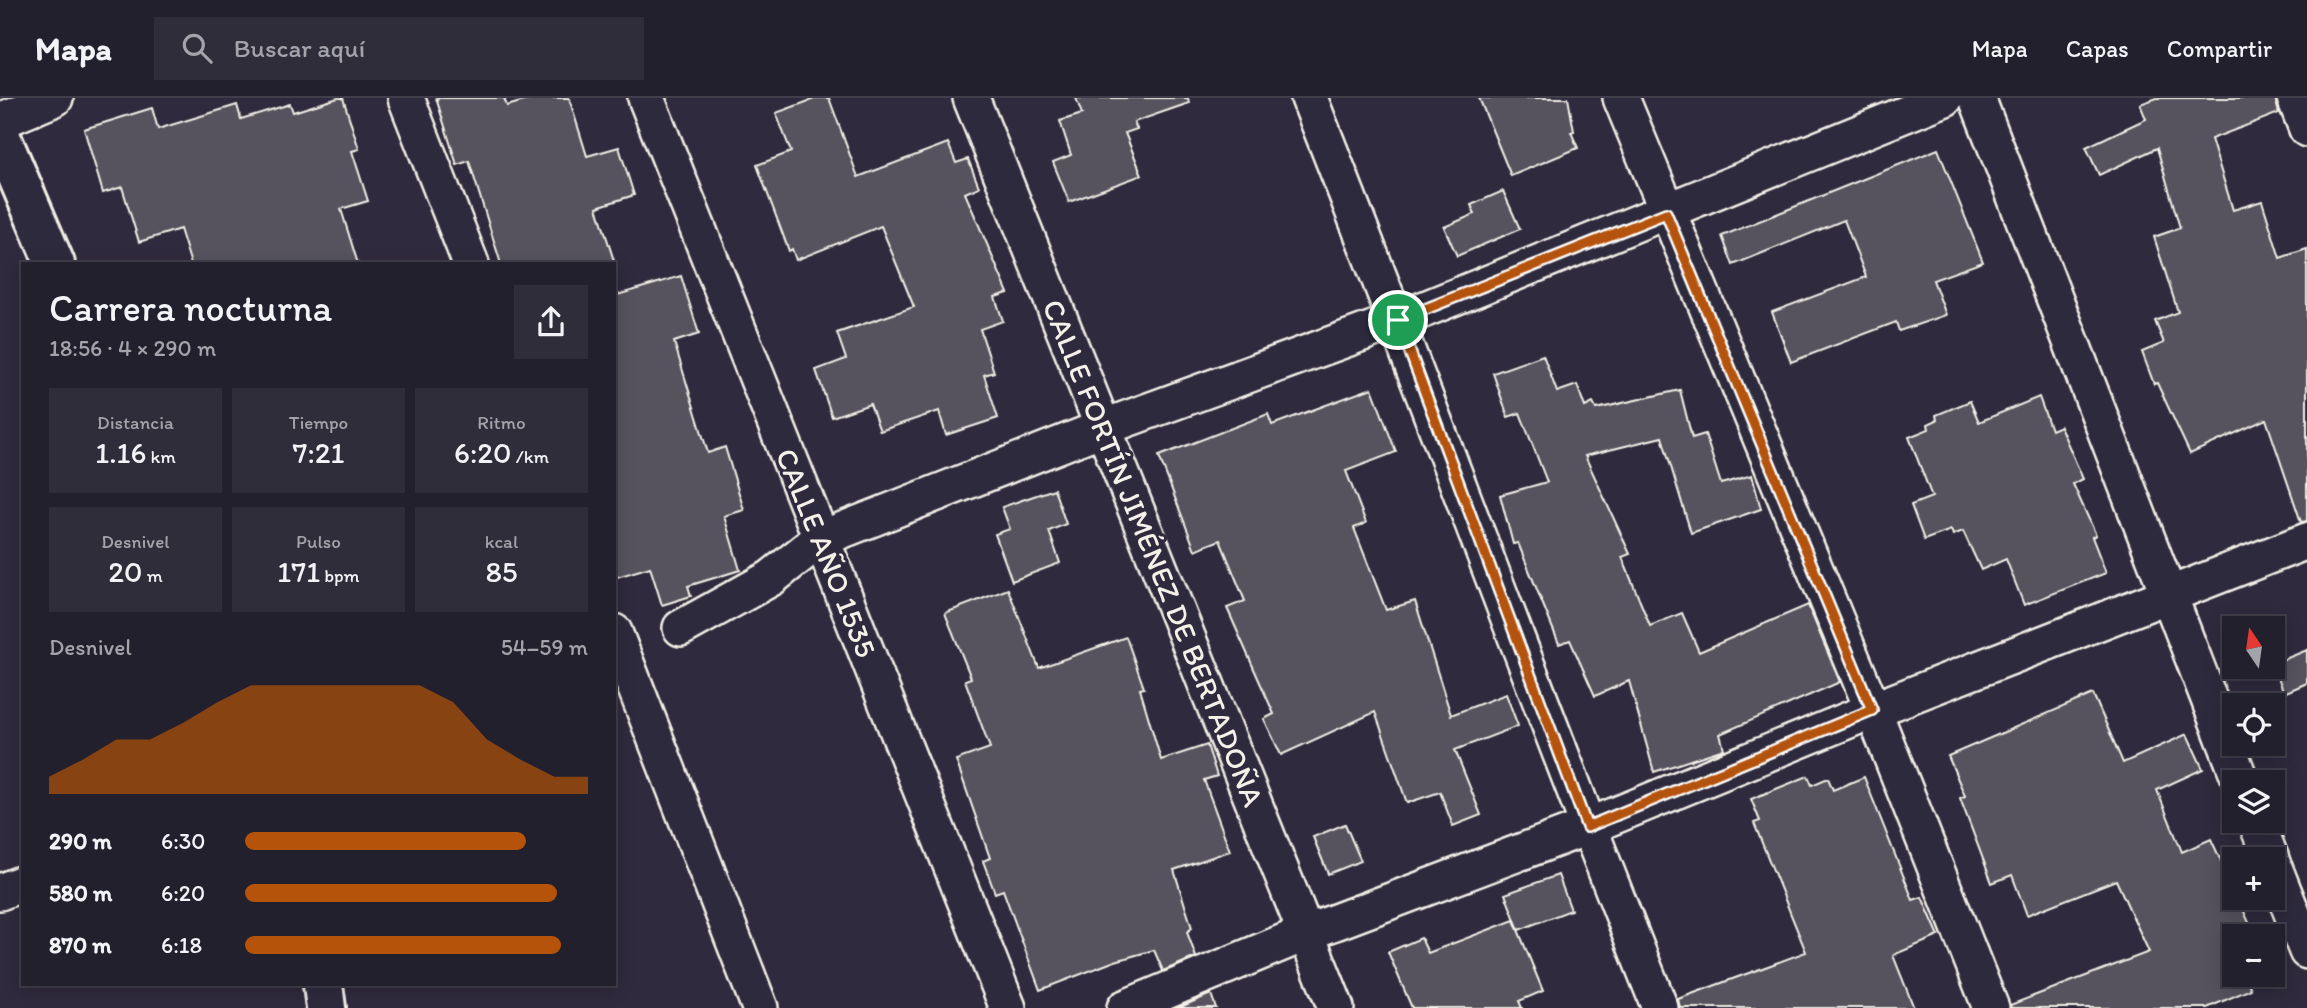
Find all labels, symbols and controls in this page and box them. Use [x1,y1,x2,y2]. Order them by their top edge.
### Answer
search box [154,17,644,80]
text: Mapa [35,29,112,68]
icon: search [178,29,216,67]
text: Buscar aquí [234,32,365,64]
text: Mapa [1972,34,2028,63]
text: Capas [2066,34,2129,63]
text: Compartir [2167,34,2272,63]
text: Carrera nocturna [49,285,332,331]
button: share [514,285,588,359]
pin [1368,290,1428,350]
street label: CALLE FORTÍN JIMÉNEZ DE BERTADOÑA [1034,294,1272,812]
icon: arrive [1379,301,1417,339]
text: 18:56 · 4 × 290 m [49,334,216,362]
text: Distancia [97,411,174,434]
text: Tiempo [289,411,348,434]
text: Ritmo [477,411,526,434]
text: 1.16 [95,434,146,471]
text: 7:21 [293,434,344,471]
text: 6:20 [454,434,512,471]
street label: CALLE AÑO 1535 [768,443,885,663]
text: km [146,445,176,468]
text: /km [512,445,549,468]
text: Desnivel [101,530,170,553]
text: Pulso [296,530,341,553]
text: kcal [485,530,518,553]
text: 20 [108,553,143,590]
text: 171 [277,553,320,590]
text: 85 [485,553,518,590]
text: m [143,564,163,587]
text: bpm [320,564,360,587]
north arrow [2222,616,2286,679]
map controls [2222,616,2285,987]
text: Desnivel [49,633,132,661]
text: 54–59 m [501,633,588,661]
button: locate [2222,693,2285,756]
button: layers [2222,770,2285,833]
text: 290 m [49,827,112,855]
text: 6:30 [161,827,206,855]
button: + [2222,847,2285,910]
text: 580 m [49,879,112,907]
text: 6:20 [161,879,205,907]
button: − [2222,924,2285,987]
text: 870 m [49,931,112,959]
text: 6:18 [161,931,202,959]

